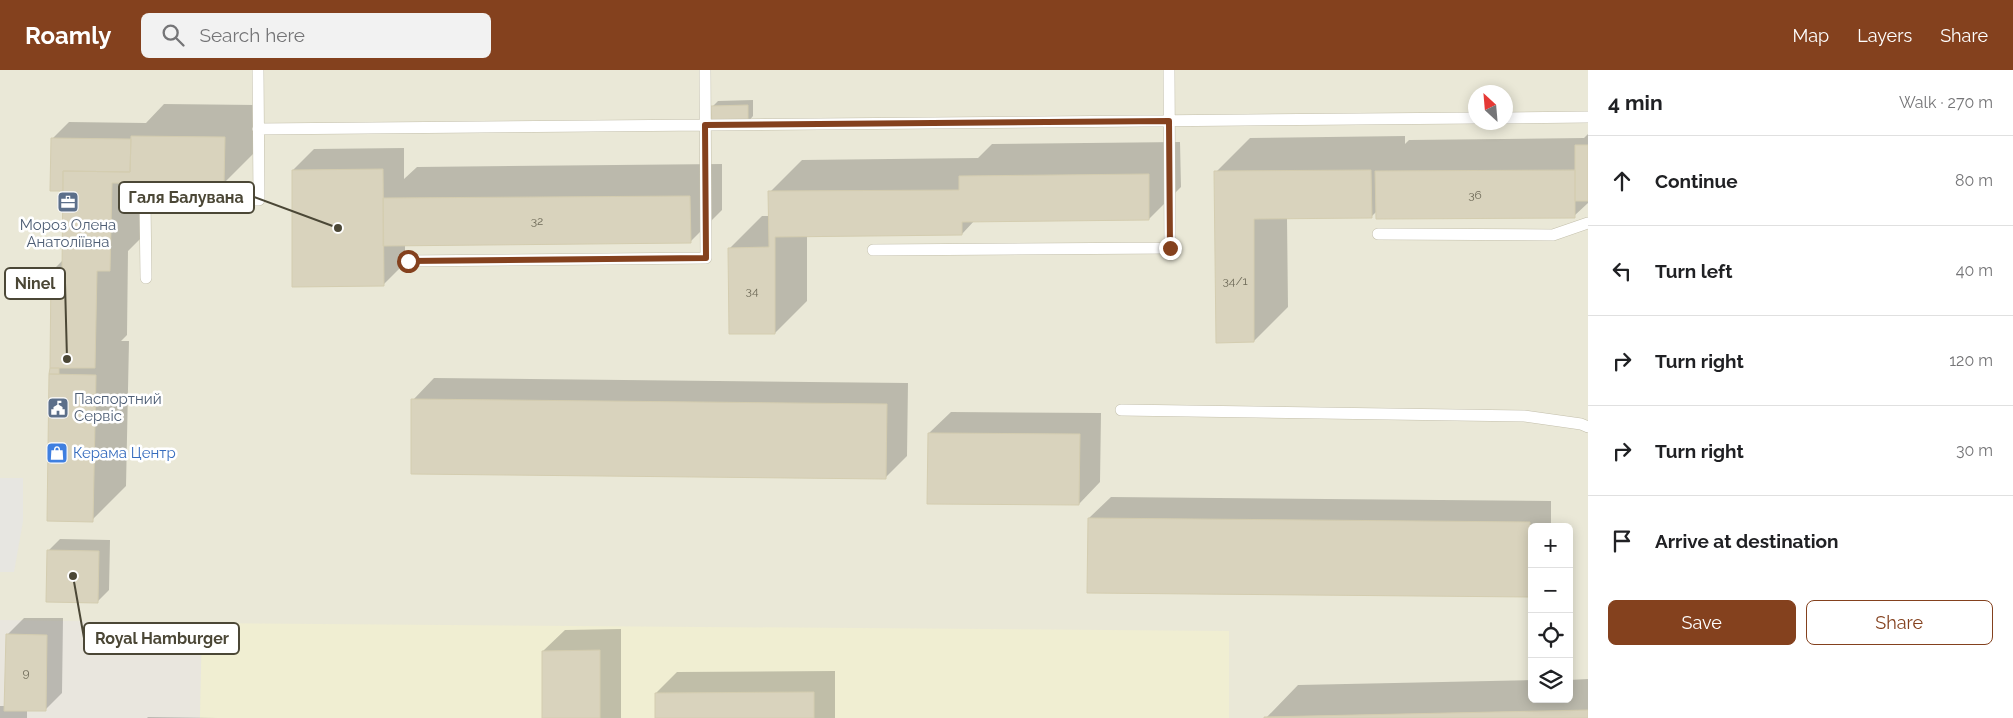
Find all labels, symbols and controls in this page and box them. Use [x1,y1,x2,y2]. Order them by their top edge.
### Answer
search box [141,13,491,58]
text: Roamly [25,21,111,50]
icon: search [159,21,187,49]
text: Search here [199,24,305,46]
text: Map [1793,25,1829,46]
text: Layers [1857,25,1912,46]
text: Share [1940,25,1988,46]
north arrow [1468,85,1513,130]
text: 4 min [1608,90,1663,115]
text: Walk · 270 m [1899,93,1993,112]
icon: ahead [1608,167,1636,195]
text: Continue [1655,170,1738,192]
text: 80 m [1955,171,1993,190]
callout: Галя Балувана [119,182,254,213]
text: Галя Балувана [128,188,244,207]
house number: 36 [1468,188,1482,202]
office icon: Мороз Олена Анатоліївна [56,190,80,214]
house number: 32 [531,214,543,228]
place label: Мороз Олена Анатоліївна [20,216,116,251]
route end [1159,237,1182,260]
route start [397,250,420,273]
icon: left [1608,257,1636,285]
text: Turn left [1655,260,1732,282]
text: 40 m [1956,261,1993,280]
callout: Ninel [5,268,65,299]
text: Ninel [15,274,56,293]
house number: 34/1 [1222,274,1248,288]
house number: 34 [746,284,759,298]
icon: right [1608,347,1636,375]
text: Turn right [1655,350,1744,372]
text: 120 m [1949,351,1993,370]
place label: Паспортний Сервіс [74,390,162,425]
public building icon: Паспортний Сервіс [46,396,70,420]
icon: right [1608,437,1636,465]
text: Turn right [1655,440,1744,462]
shop icon: Керама Центр [45,441,69,465]
text: 30 m [1956,441,1993,460]
place label: Керама Центр [73,444,176,462]
map controls [1528,523,1573,703]
button: + [1528,523,1573,568]
icon: arrive [1608,527,1636,555]
text: Arrive at destination [1655,530,1839,552]
button: − [1528,568,1573,613]
button: Save [1608,600,1796,645]
button: Share [1806,600,1993,645]
button: locate [1528,613,1573,658]
callout: Royal Hamburger [84,623,239,654]
text: Royal Hamburger [95,629,229,648]
button: layers [1528,658,1573,703]
house number: 9 [22,666,30,680]

